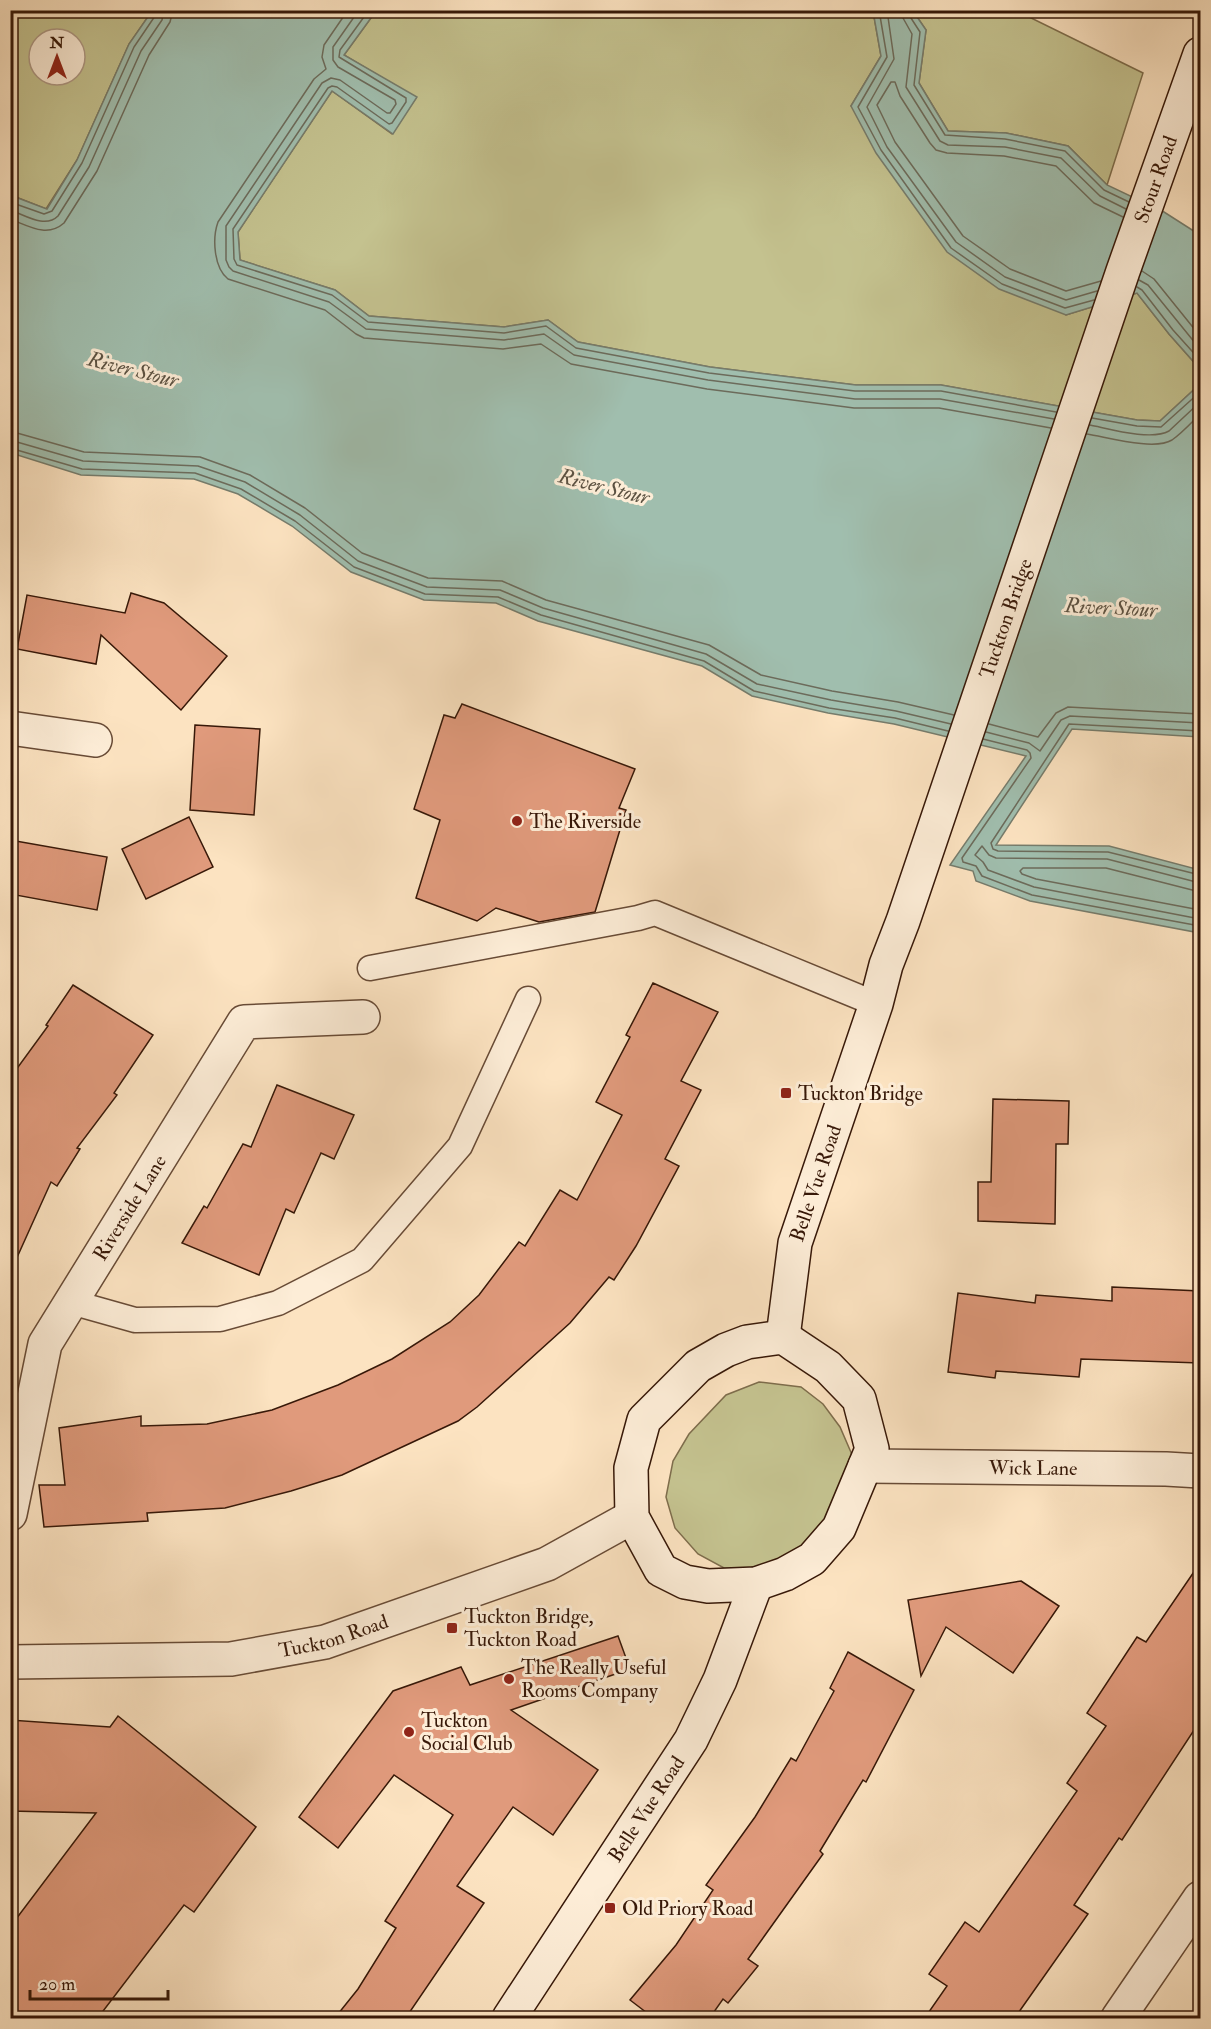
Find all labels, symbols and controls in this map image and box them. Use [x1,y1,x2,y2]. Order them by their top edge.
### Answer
north arrow [27,27,87,87]
text: N [49,33,65,53]
street label: Stour Road [1129,132,1183,226]
water label: River Stour [84,345,182,395]
water label: River Stour [555,462,653,512]
street label: Tuckton Bridge [974,555,1037,682]
water label: River Stour [1063,592,1159,624]
place label: The Riverside [529,809,641,834]
marker: The Riverside [510,814,524,828]
place label: Tuckton Bridge [798,1081,923,1106]
marker: Tuckton Bridge [779,1086,793,1100]
street label: Belle Vue Road [784,1121,847,1245]
street label: Riverside Lane [87,1150,171,1265]
street label: Wick Lane [987,1455,1078,1481]
place label: Tuckton Bridge, Tuckton Road [464,1604,594,1652]
street label: Tuckton Road [276,1608,392,1663]
marker: Tuckton Bridge, Tuckton Road [445,1621,459,1635]
place label: The Really Useful Rooms Company [521,1655,666,1704]
marker: The Really Useful Rooms Company [502,1672,516,1686]
place label: Tuckton Social Club [421,1708,513,1756]
marker: Tuckton Social Club [402,1725,416,1739]
street label: Belle Vue Road [602,1751,690,1867]
place label: Old Priory Road [622,1896,754,1921]
marker: Old Priory Road [603,1901,617,1915]
scale bar [30,1963,168,2001]
text: 20 m [39,1973,75,1996]

